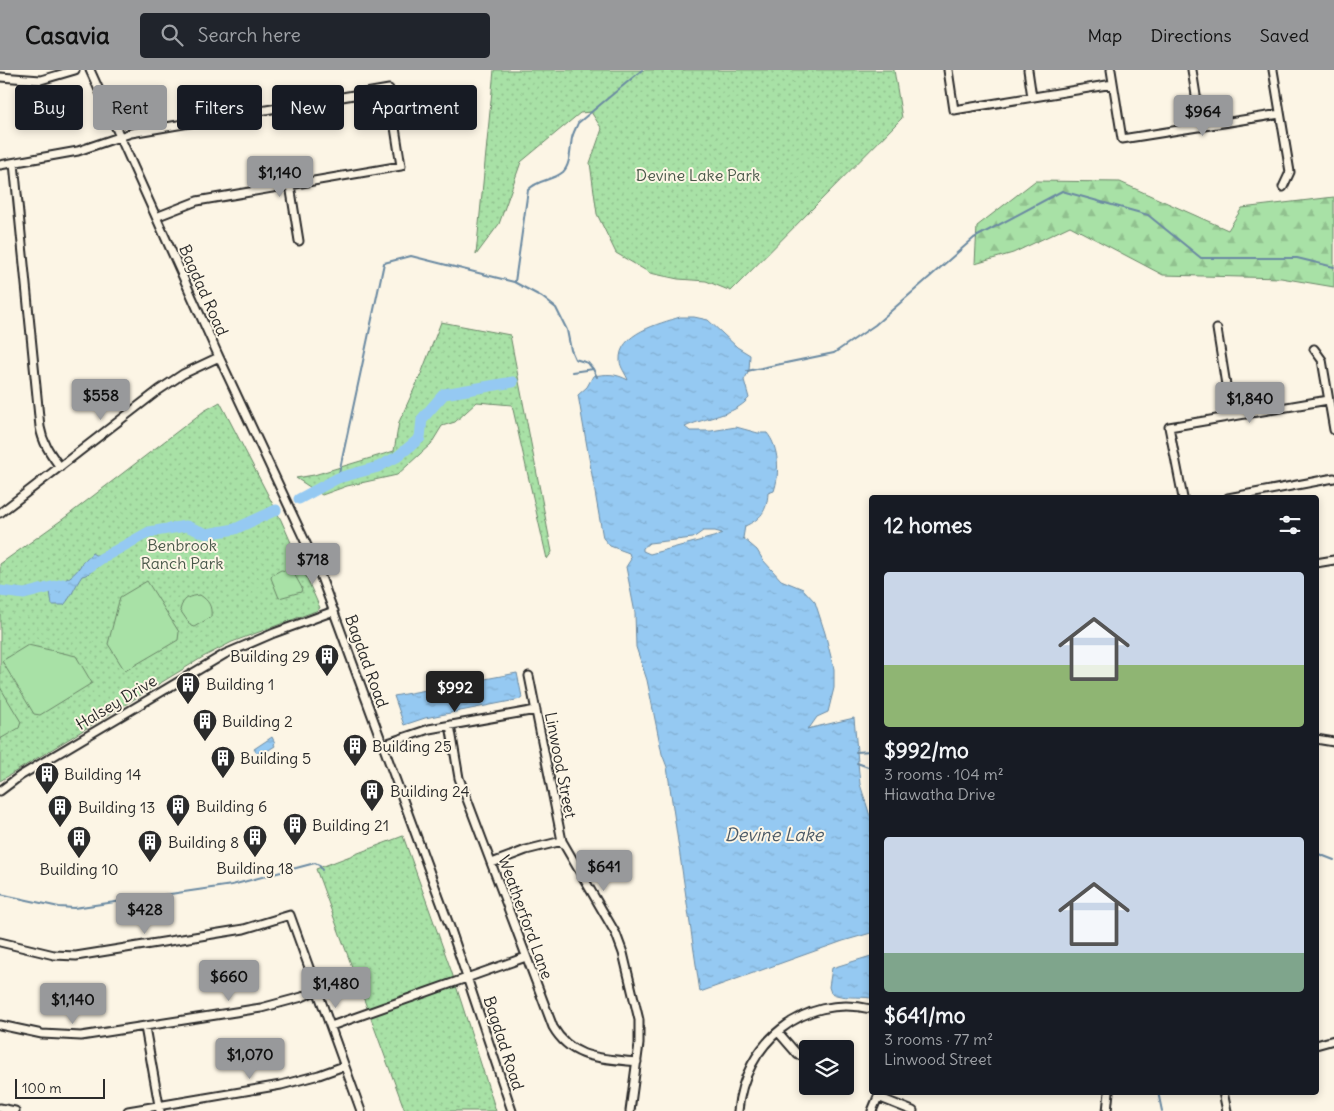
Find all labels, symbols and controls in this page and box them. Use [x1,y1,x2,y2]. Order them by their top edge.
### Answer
search box [140,13,490,58]
text: Casavia [25,20,110,50]
icon: search [158,21,186,49]
text: Search here [198,23,301,47]
text: Map [1087,24,1122,47]
text: Directions [1150,24,1232,47]
text: Saved [1260,24,1309,47]
chip: Buy [15,85,83,130]
chip: Rent [93,85,167,130]
chip: Filters [177,85,262,130]
chip: New [272,85,344,130]
chip: Apartment [354,85,477,130]
pin: $964 [1173,94,1233,137]
text: $964 [1185,101,1221,121]
pin: $1,140 [239,156,321,198]
text: $1,140 [258,162,302,182]
park label: Devine Lake Park [636,165,760,185]
street label: Bagdad Road [175,241,233,339]
pin: $558 [71,378,131,421]
pin: $1,840 [1209,382,1291,424]
text: $558 [83,385,119,405]
text: $1,840 [1226,388,1274,408]
icon: filters [1276,511,1304,539]
text: 12 homes [884,512,972,539]
park label: Benbrook Ranch Park [141,535,223,573]
pin: $718 [283,542,343,585]
text: $718 [297,549,329,569]
icon: home [1049,604,1139,694]
street label: Bagdad Road [341,612,393,710]
building icon: Building 29 [314,643,340,677]
place label: Building 29 [230,646,310,666]
street label: Halsey Drive [72,670,160,734]
pin: $992 [425,670,485,713]
building icon: Building 1 [175,671,201,705]
place label: Building 1 [206,674,274,694]
text: $992 [437,677,473,697]
building icon: Building 2 [192,708,218,742]
street label: Linwood Street [541,710,581,820]
place label: Building 2 [222,711,293,731]
building icon: Building 25 [342,733,368,767]
place label: Building 25 [372,736,452,756]
text: $992/mo [884,737,969,764]
building icon: Building 5 [210,745,236,779]
place label: Building 5 [240,748,311,768]
building icon: Building 14 [34,761,60,795]
place label: Building 14 [64,764,142,784]
text: 3 rooms · 104 m² [884,764,1004,784]
building icon: Building 24 [359,778,385,812]
place label: Building 24 [390,781,470,801]
text: Hiawatha Drive [884,784,995,804]
building icon: Building 6 [165,793,191,827]
building icon: Building 13 [47,794,73,828]
place label: Building 6 [196,796,267,816]
place label: Building 13 [78,797,155,817]
building icon: Building 21 [282,812,308,846]
place label: Building 21 [312,815,389,835]
water label: Devine Lake [725,823,824,846]
building icon: Building 18 [242,824,268,858]
building icon: Building 10 [66,825,92,859]
building icon: Building 8 [137,829,163,863]
place label: Building 8 [168,832,239,852]
pin: $641 [574,850,634,892]
street label: Weatherford Lane [494,852,558,982]
text: $641 [587,856,621,876]
place label: Building 18 [216,858,294,878]
place label: Building 10 [40,859,118,879]
icon: home [1049,869,1139,959]
pin: $428 [115,892,175,935]
text: $428 [127,899,163,919]
pin: $660 [199,960,259,1002]
text: $660 [210,966,248,986]
pin: $1,480 [295,966,377,1009]
text: $1,480 [313,973,360,993]
pin: $1,140 [32,982,114,1025]
text: $1,140 [51,989,95,1009]
street label: Bagdad Road [479,993,529,1093]
text: $641/mo [884,1002,966,1029]
text: 3 rooms · 77 m² [884,1029,993,1049]
pin: $1,070 [209,1038,291,1080]
map controls [799,1040,854,1095]
button: layers [799,1040,854,1095]
text: $1,070 [227,1044,273,1064]
text: Linwood Street [884,1049,992,1069]
scale bar [15,1076,105,1099]
text: 100 m [22,1079,62,1097]

